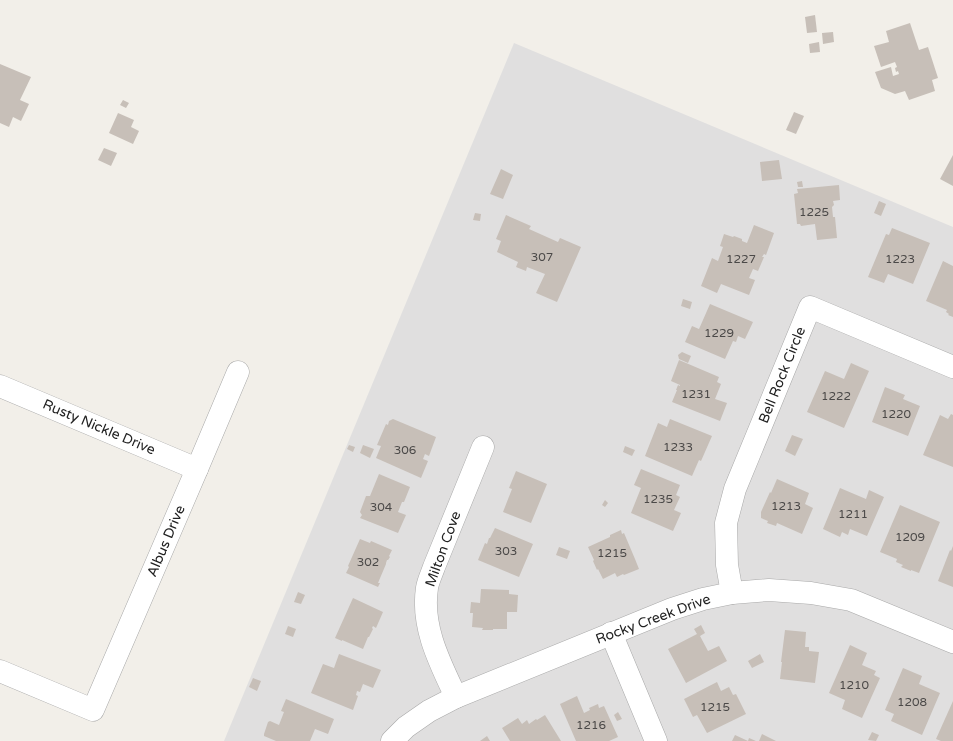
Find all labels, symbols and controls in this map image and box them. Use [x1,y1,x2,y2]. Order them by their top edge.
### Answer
house number: 1225 [799,205,829,219]
house number: 307 [531,250,553,264]
house number: 1227 [726,252,756,266]
house number: 1223 [885,252,915,266]
street label: Bell Rock Circle [755,324,809,426]
house number: 1229 [704,326,734,340]
house number: 1231 [681,387,711,401]
house number: 1222 [821,389,851,403]
street label: Rusty Nickle Drive [40,396,158,458]
house number: 1220 [881,407,912,421]
house number: 1233 [663,440,693,454]
house number: 306 [394,443,416,457]
house number: 1235 [643,492,673,506]
house number: 1213 [771,499,801,513]
house number: 304 [370,500,393,514]
street label: Albus Drive [143,503,189,579]
house number: 1211 [838,507,868,521]
street label: Milton Cove [421,509,465,589]
house number: 1209 [895,530,925,544]
house number: 303 [495,544,517,558]
house number: 1215 [597,546,627,560]
house number: 302 [357,555,379,569]
street label: Rocky Creek Drive [593,590,713,648]
house number: 1210 [839,678,870,692]
house number: 1208 [897,695,927,709]
house number: 1215 [700,700,730,714]
house number: 1216 [576,718,606,732]

